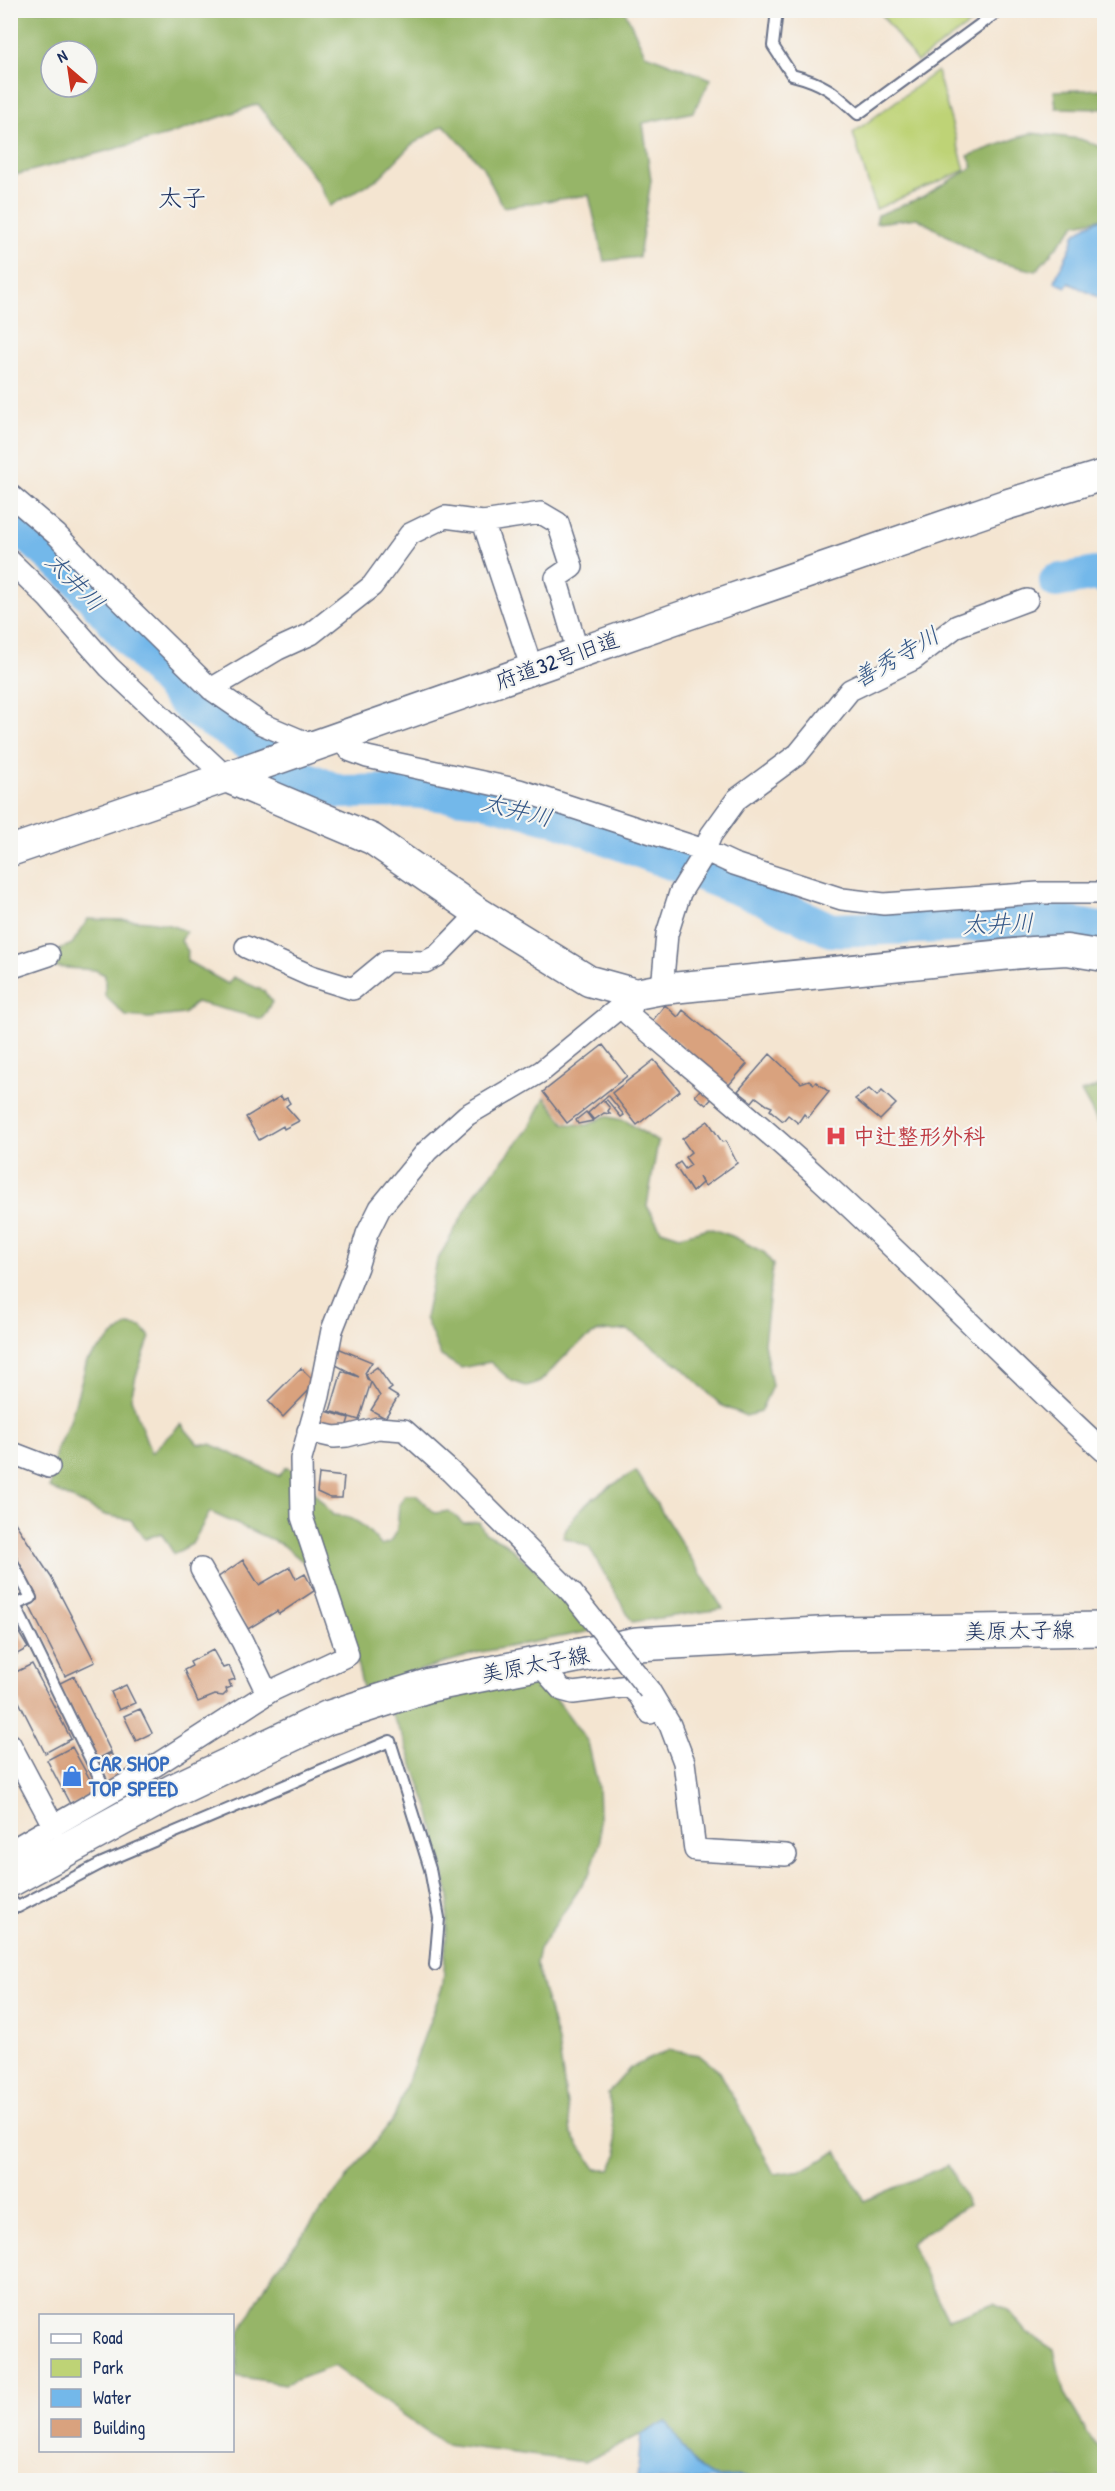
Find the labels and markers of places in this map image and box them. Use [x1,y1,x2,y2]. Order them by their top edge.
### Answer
place label: 中辻整形外科 [853,1121,985,1151]
hospital icon: 中辻整形外科 [824,1124,848,1148]
place label: CAR SHOP TOP SPEED [88,1748,178,1803]
shop icon: CAR SHOP TOP SPEED [60,1764,84,1788]

